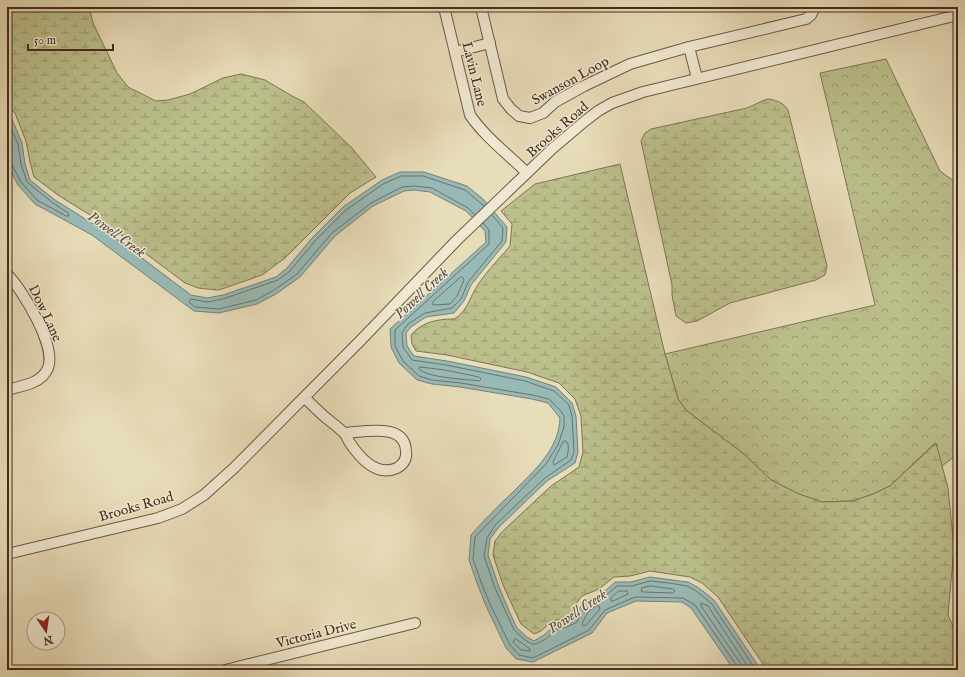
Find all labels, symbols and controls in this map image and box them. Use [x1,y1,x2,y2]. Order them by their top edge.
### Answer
scale bar [28,26,113,52]
text: 50 m [34,33,56,48]
street label: Lavin Lane [457,40,491,109]
street label: Swanson Loop [529,52,613,109]
street label: Brooks Road [523,98,593,162]
water label: Powell Creek [84,207,150,262]
water label: Powell Creek [390,263,452,323]
street label: Dow Lane [24,282,66,345]
street label: Brooks Road [97,488,176,526]
water label: Powell Creek [544,585,611,638]
north arrow [26,611,66,651]
street label: Victoria Drive [273,615,359,653]
text: N [41,632,55,648]

